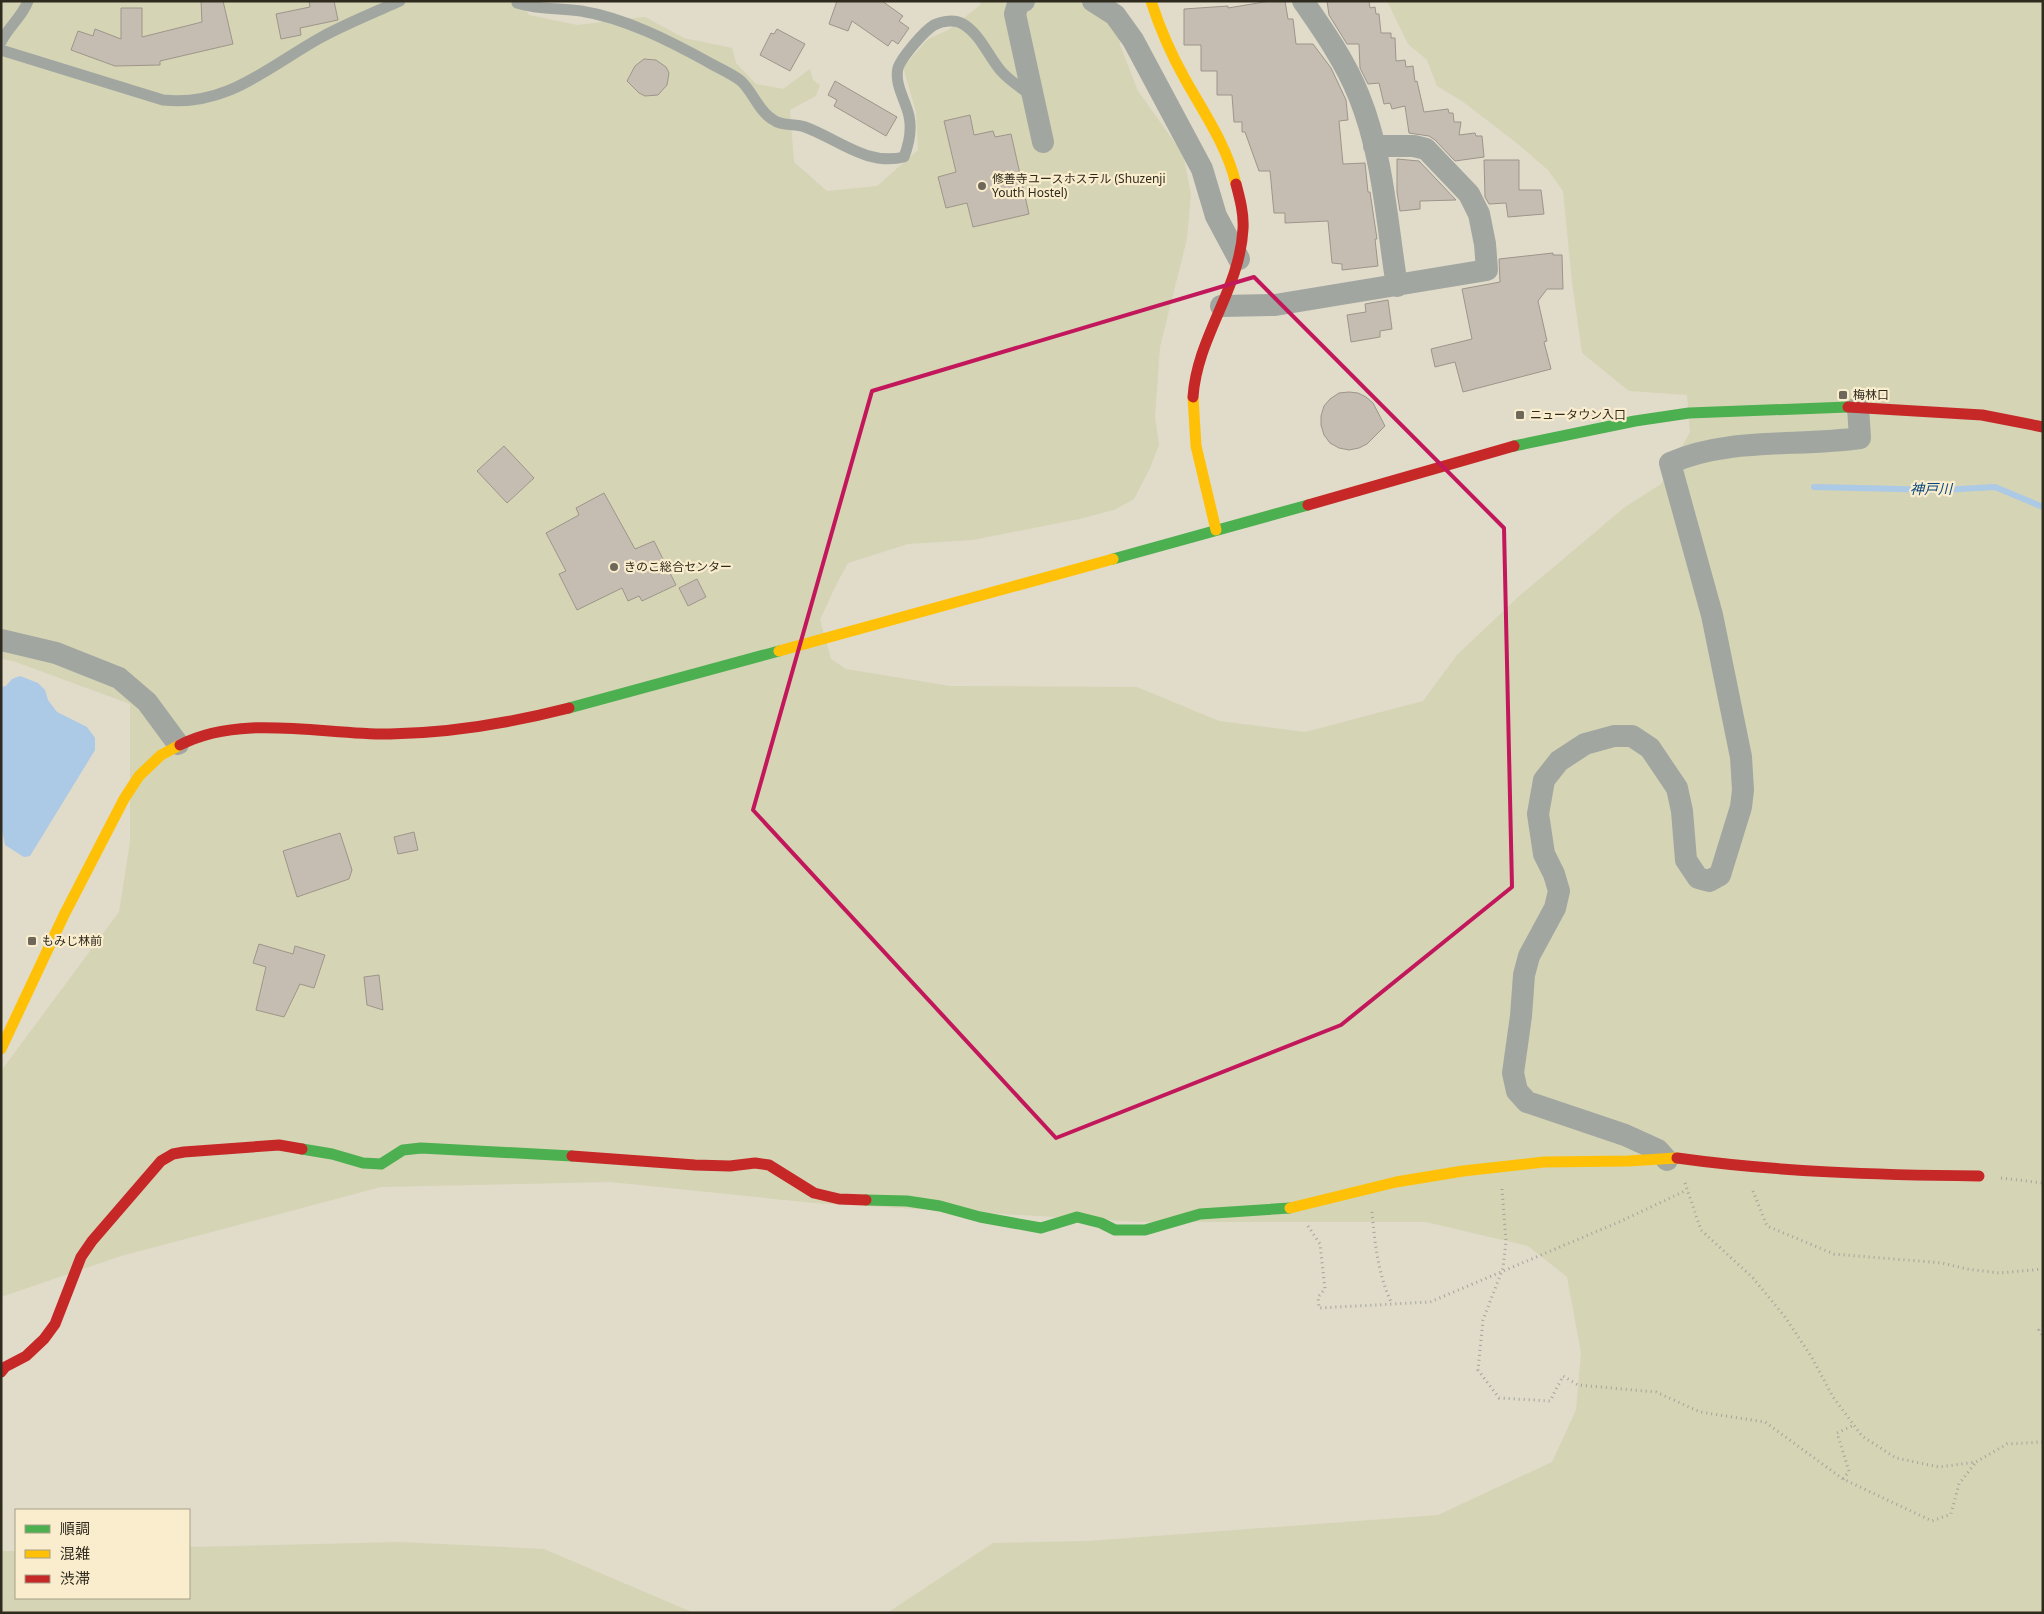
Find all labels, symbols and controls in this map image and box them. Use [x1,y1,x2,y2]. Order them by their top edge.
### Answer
place label: 修善寺ユースホステル (Shuzenji Youth Hostel) [992,170,1166,201]
marker: 修善寺ユースホステル (Shuzenji Youth Hostel) [976,180,988,192]
place label: 梅林口 [1853,386,1889,403]
marker: 梅林口 [1837,389,1849,401]
place label: ニュータウン入口 [1530,406,1626,423]
marker: ニュータウン入口 [1514,409,1526,421]
water label: 神戸川 [1910,479,1954,498]
place label: きのこ総合センター [624,558,732,575]
marker: きのこ総合センター [608,561,620,573]
place label: もみじ林前 [42,932,102,949]
marker: もみじ林前 [26,935,38,947]
legend [15,1509,190,1599]
text: 順調 [60,1518,90,1538]
text: 混雑 [60,1543,90,1563]
text: 渋滞 [60,1568,90,1588]

